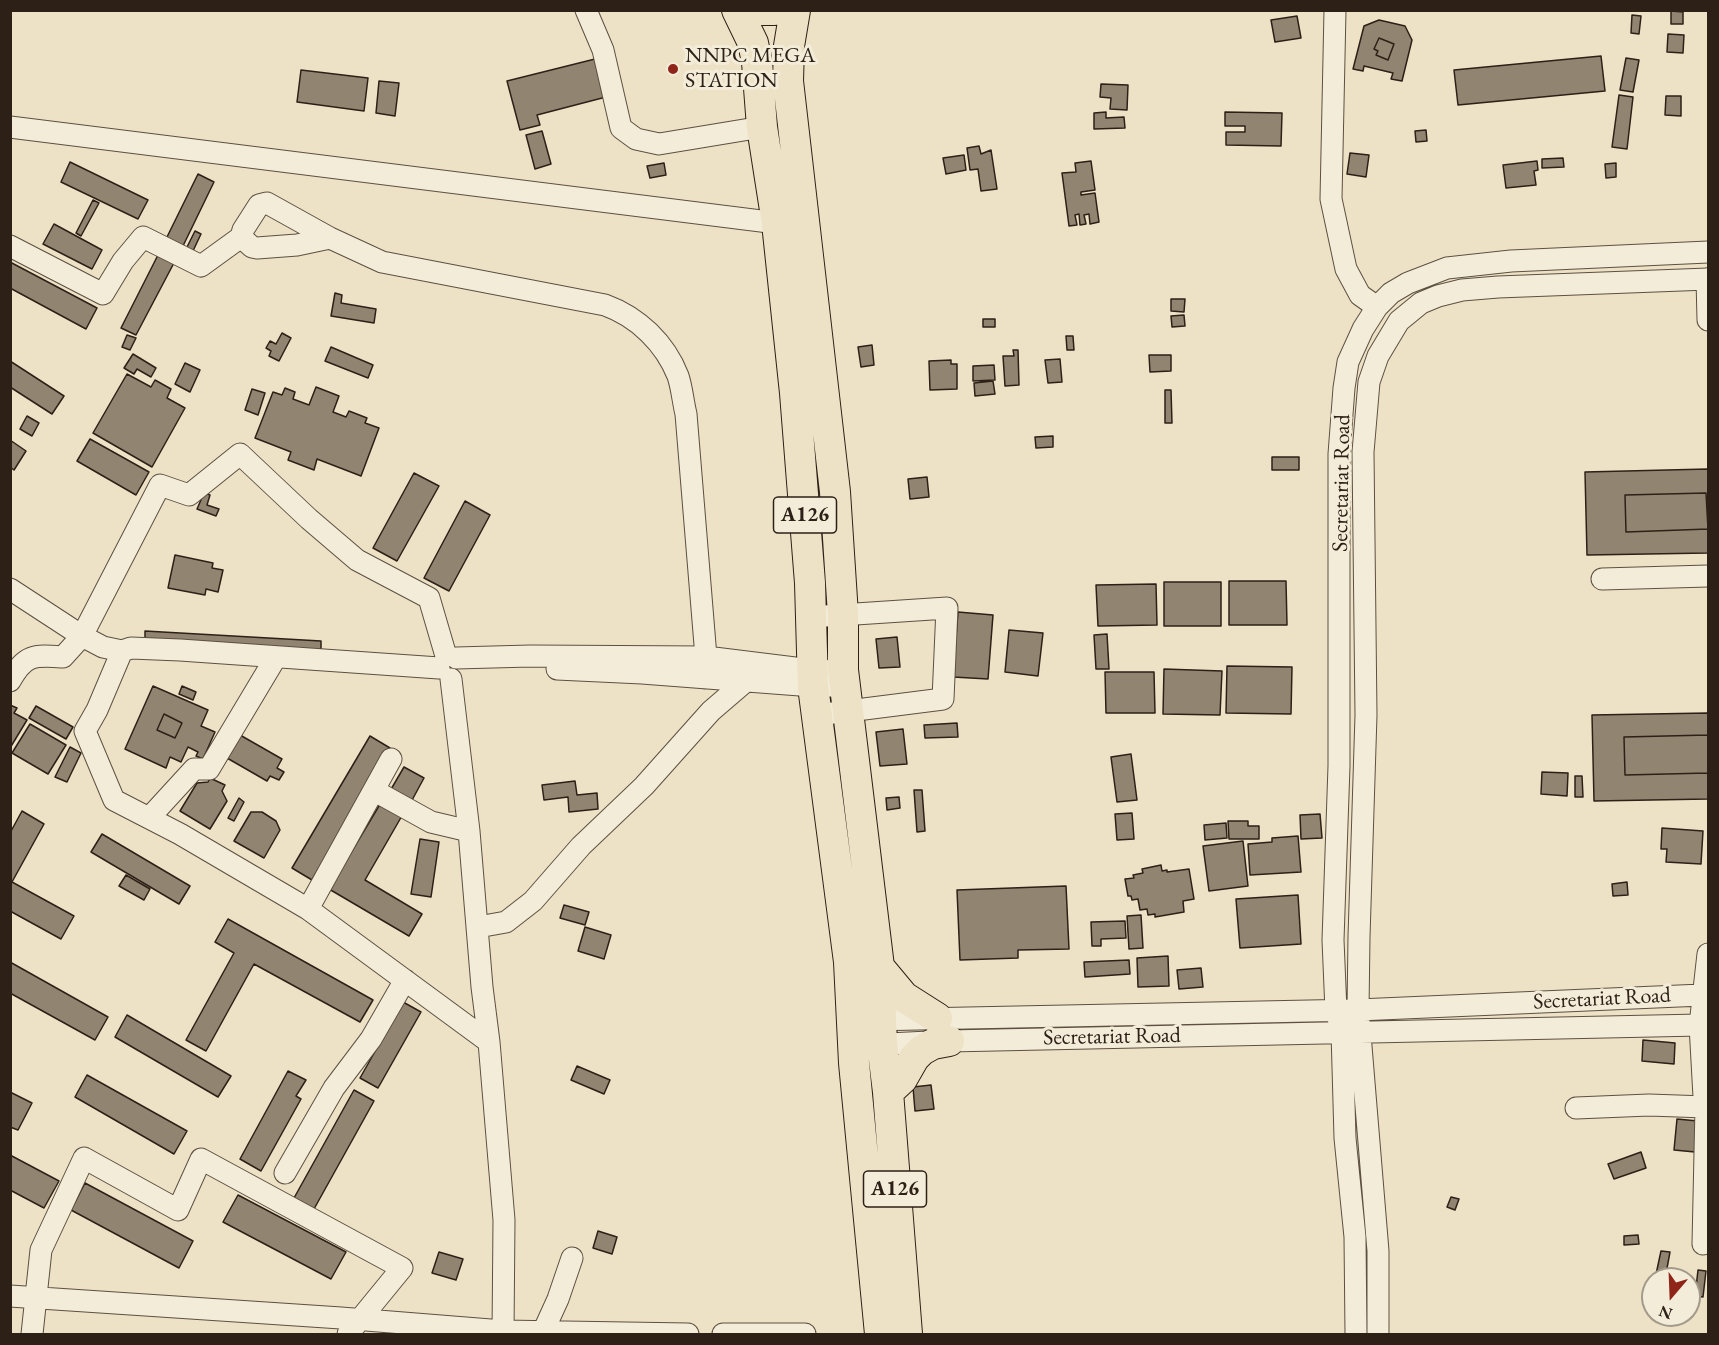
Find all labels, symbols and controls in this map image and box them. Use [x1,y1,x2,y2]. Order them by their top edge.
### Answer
place label: NNPC MEGA STATION [685,43,816,94]
marker: NNPC MEGA STATION [666,62,680,76]
street label: Secretariat Road [1328,414,1356,552]
road number: A126 [774,497,836,533]
street label: Secretariat Road [1533,982,1671,1016]
street label: Secretariat Road [1043,1023,1181,1051]
road number: A126 [864,1171,926,1207]
north arrow [1641,1267,1701,1327]
text: N [1656,1301,1675,1325]

